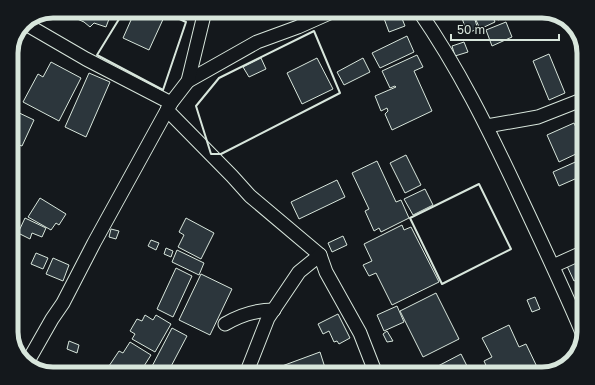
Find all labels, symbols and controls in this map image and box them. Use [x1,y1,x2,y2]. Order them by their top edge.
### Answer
scale bar [451,16,559,42]
text: 50 m [457,22,485,37]

